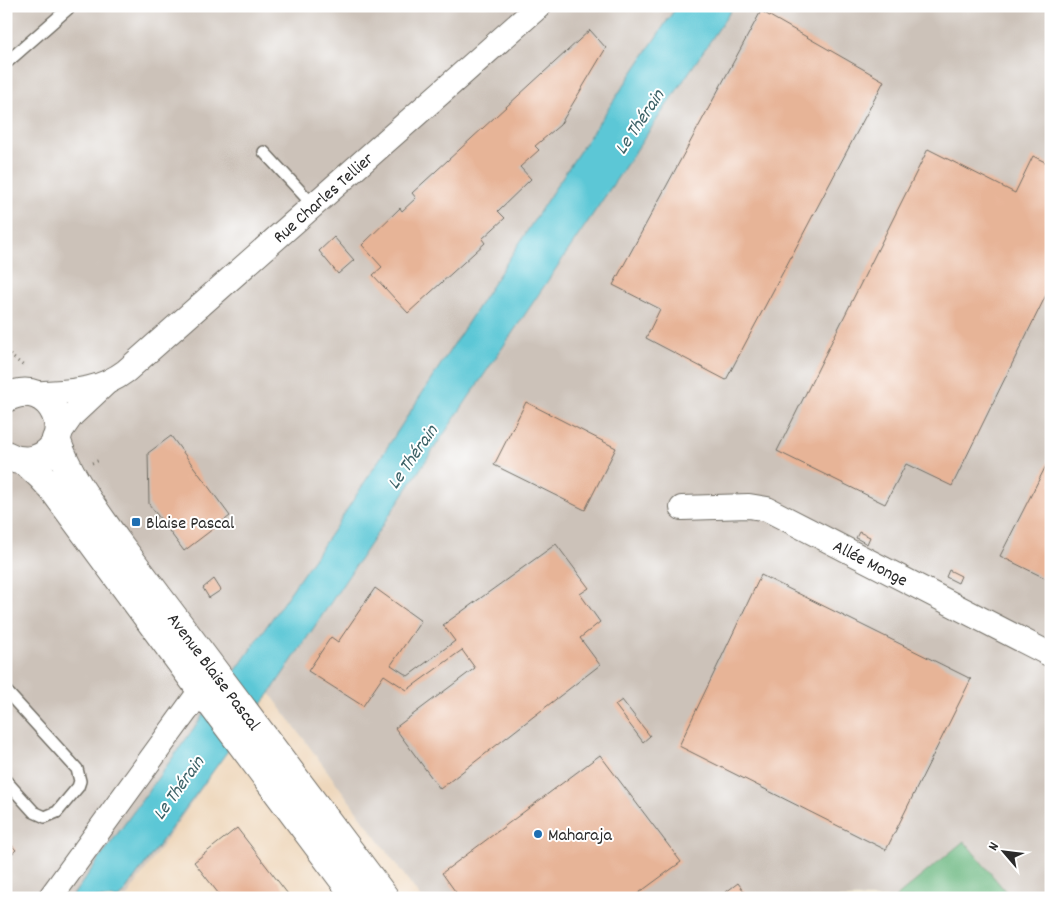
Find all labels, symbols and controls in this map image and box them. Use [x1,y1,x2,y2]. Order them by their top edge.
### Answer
water label: Le Thérain [609,84,673,161]
street label: Rue Charles Tellier [269,148,380,250]
water label: Le Thérain [382,419,447,496]
place label: Blaise Pascal [146,512,235,537]
marker: Blaise Pascal [130,516,142,528]
street label: Allée Monge [828,535,911,594]
street label: Avenue Blaise Pascal [160,609,265,738]
water label: Le Thérain [147,751,213,827]
place label: Maharaja [548,824,613,849]
north arrow [980,826,1030,876]
marker: Maharaja [532,828,544,840]
text: N [984,839,1005,855]

